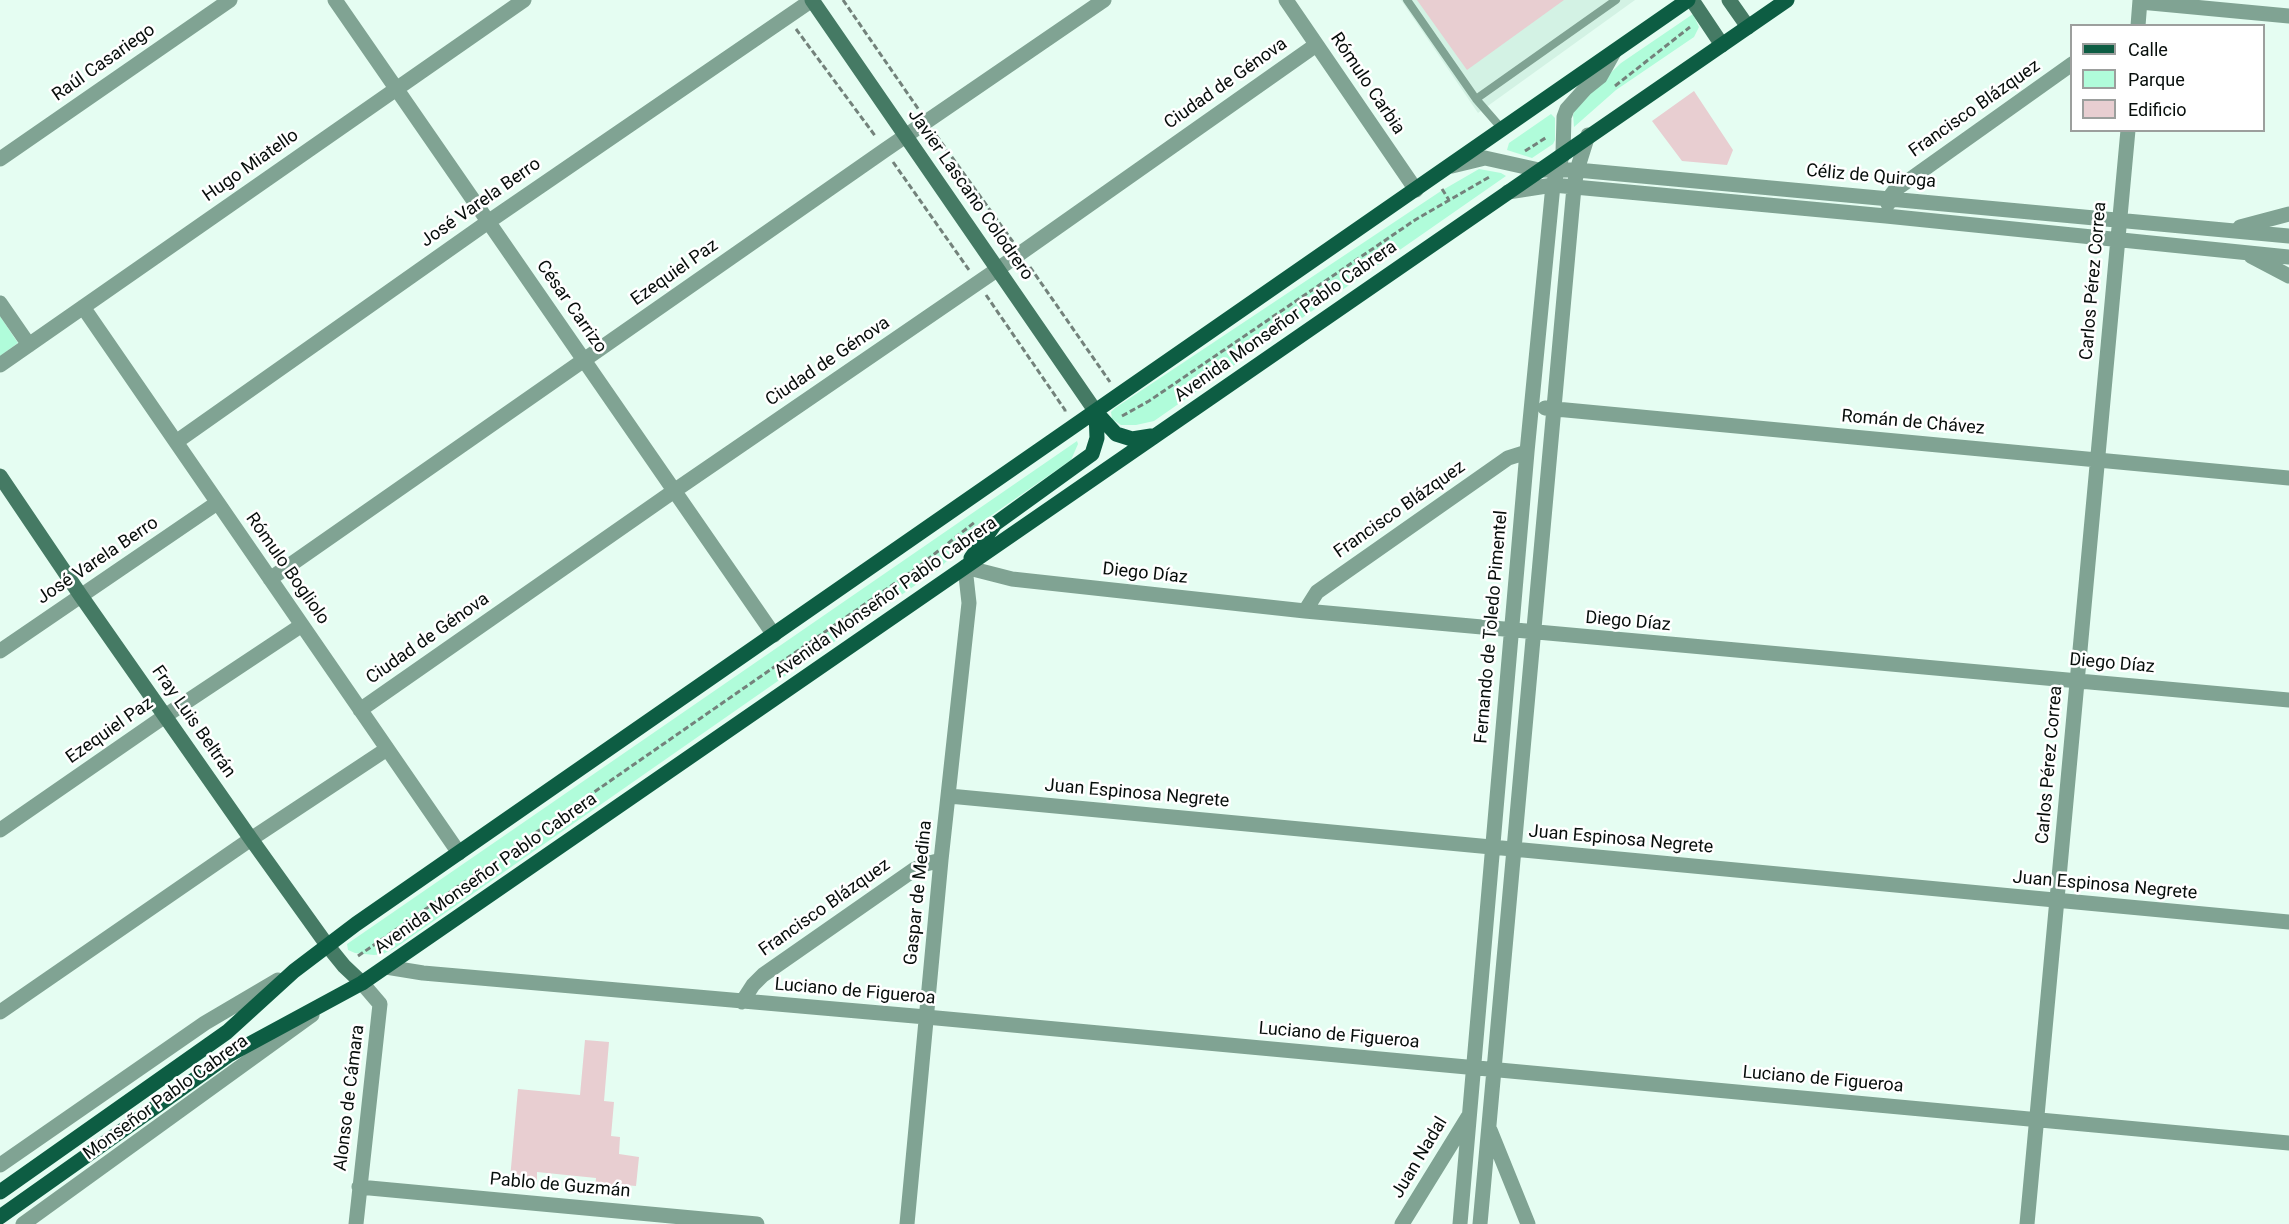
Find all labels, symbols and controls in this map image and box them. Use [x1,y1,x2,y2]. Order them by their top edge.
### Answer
street label: Raúl Casariego [48,20,160,106]
legend [2070,24,2265,132]
street label: Rómulo Carbia [1325,29,1409,139]
street label: Ciudad de Génova [1160,34,1292,134]
text: Calle [2128,39,2168,60]
street label: Francisco Blázquez [1905,56,2045,162]
text: Parque [2128,69,2185,90]
text: Edificio [2128,99,2187,120]
street label: Javier Lascano Colodrero [903,105,1037,285]
street label: Hugo Miatello [199,125,303,207]
street label: José Varela Berro [417,154,545,252]
street label: Céliz de Quiroga [1805,161,1937,193]
street label: Carlos Pérez Correa [2076,201,2112,361]
street label: Ezequiel Paz [627,235,723,311]
street label: Avenida Monseñor Pablo Cabrera [1171,237,1401,407]
street label: César Carrizo [531,257,611,357]
street label: Ciudad de Génova [762,313,894,411]
street label: Román de Chávez [1840,406,1986,440]
street label: Francisco Blázquez [1330,457,1470,563]
street label: Rómulo Bogliolo [240,509,334,629]
street label: Fernando de Toledo Pimentel [1471,510,1513,744]
street label: José Varela Berro [33,512,163,610]
street label: Avenida Monseñor Pablo Cabrera [771,513,1001,683]
street label: Diego Díaz [1101,559,1189,589]
street label: Ciudad de Génova [362,589,494,689]
street label: Diego Díaz [1584,608,1672,636]
street label: Diego Díaz [2068,650,2156,678]
street label: Fray Luis Beltrán [146,662,240,782]
street label: Carlos Pérez Correa [2032,685,2068,845]
street label: Ezequiel Paz [62,693,158,769]
street label: Juan Espinosa Negrete [1044,775,1230,813]
street label: Avenida Monseñor Pablo Cabrera [371,789,601,959]
street label: Gaspar de Medina [901,820,937,966]
street label: Juan Espinosa Negrete [1528,821,1714,859]
street label: Francisco Blázquez [755,855,895,961]
street label: Juan Espinosa Negrete [2012,867,2198,905]
street label: Luciano de Figueroa [774,974,936,1010]
street label: Luciano de Figueroa [1258,1018,1420,1054]
street label: Alonso de Cámara [330,1024,370,1172]
street label: Monseñor Pablo Cabrera [79,1031,253,1165]
street label: Luciano de Figueroa [1742,1062,1904,1098]
street label: Juan Nadal [1387,1113,1453,1203]
street label: Pablo de Guzmán [489,1169,631,1203]

